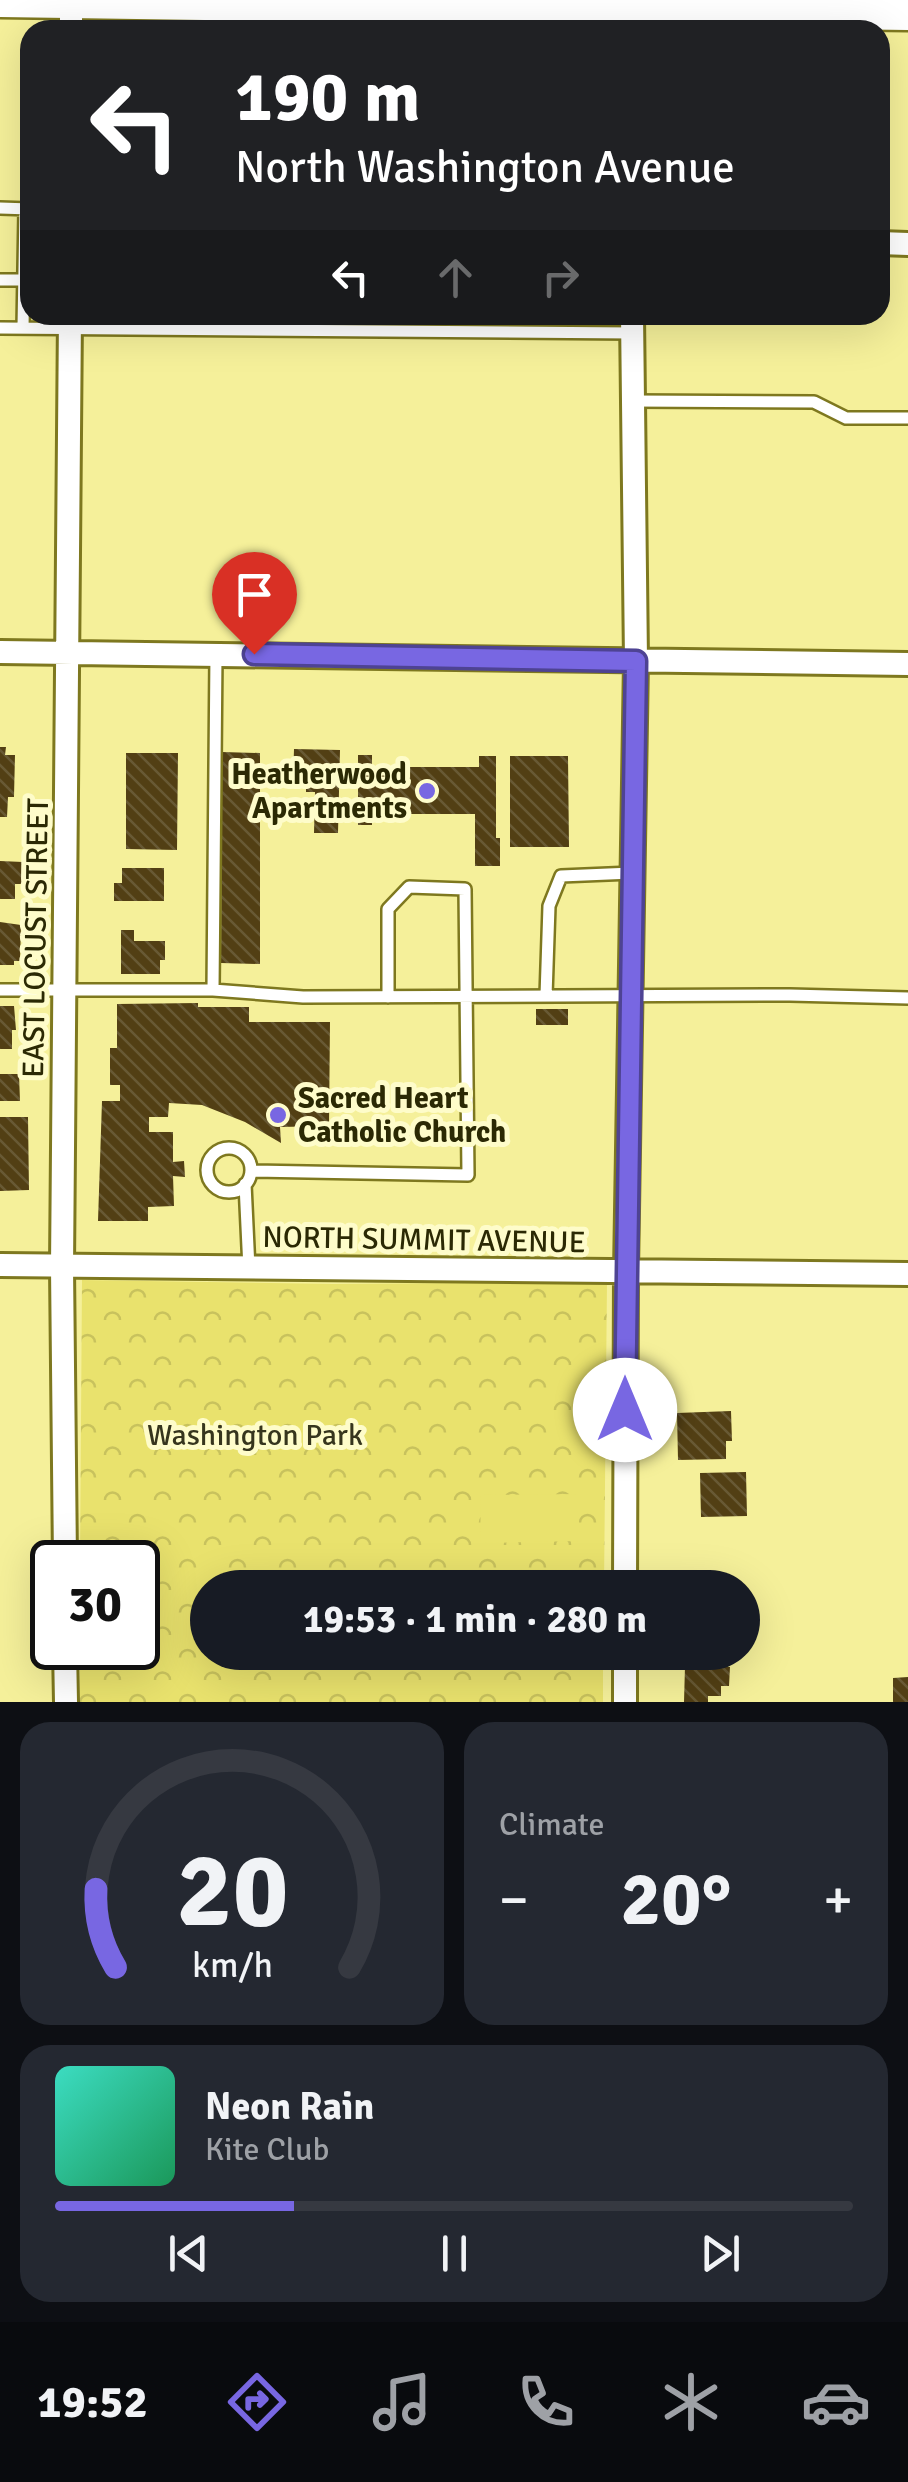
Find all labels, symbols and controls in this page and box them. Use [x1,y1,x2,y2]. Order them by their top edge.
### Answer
text: 190 m [235,54,420,140]
icon: left [70,60,200,190]
text: North Washington Avenue [235,140,735,195]
icon: left [323,250,378,305]
icon: ahead [428,250,483,305]
icon: right [533,250,588,305]
pin [212,552,297,655]
icon: arrive [227,567,282,622]
place label: Heatherwood Apartments [231,756,407,827]
marker: Heatherwood Apartments [416,780,438,802]
street label: EAST LOCUST STREET [15,798,57,1078]
place label: Sacred Heart Catholic Church [298,1080,506,1151]
marker: Sacred Heart Catholic Church [267,1104,289,1126]
street label: NORTH SUMMIT AVENUE [262,1219,586,1261]
position arrow [573,1358,677,1462]
park label: Washington Park [147,1417,363,1454]
speed limit sign: 30 [30,1540,160,1670]
text: 19:53 · 1 min · 280 m [303,1596,647,1643]
text: Climate [499,1805,605,1844]
text: 20 [176,1827,288,1955]
text: 20° [621,1853,732,1946]
text: − [499,1866,529,1934]
text: + [823,1866,853,1934]
text: km/h [192,1943,272,1987]
text: Neon Rain [205,2083,374,2130]
text: Kite Club [205,2130,329,2169]
icon: previous [161,2226,216,2281]
icon: pause [427,2226,482,2281]
icon: next [693,2226,748,2281]
icon: directions [222,2367,292,2437]
icon: music [367,2367,437,2437]
icon: phone [511,2367,581,2437]
icon: climate [656,2367,726,2437]
icon: car [801,2367,871,2437]
text: 19:52 [37,2375,148,2430]

